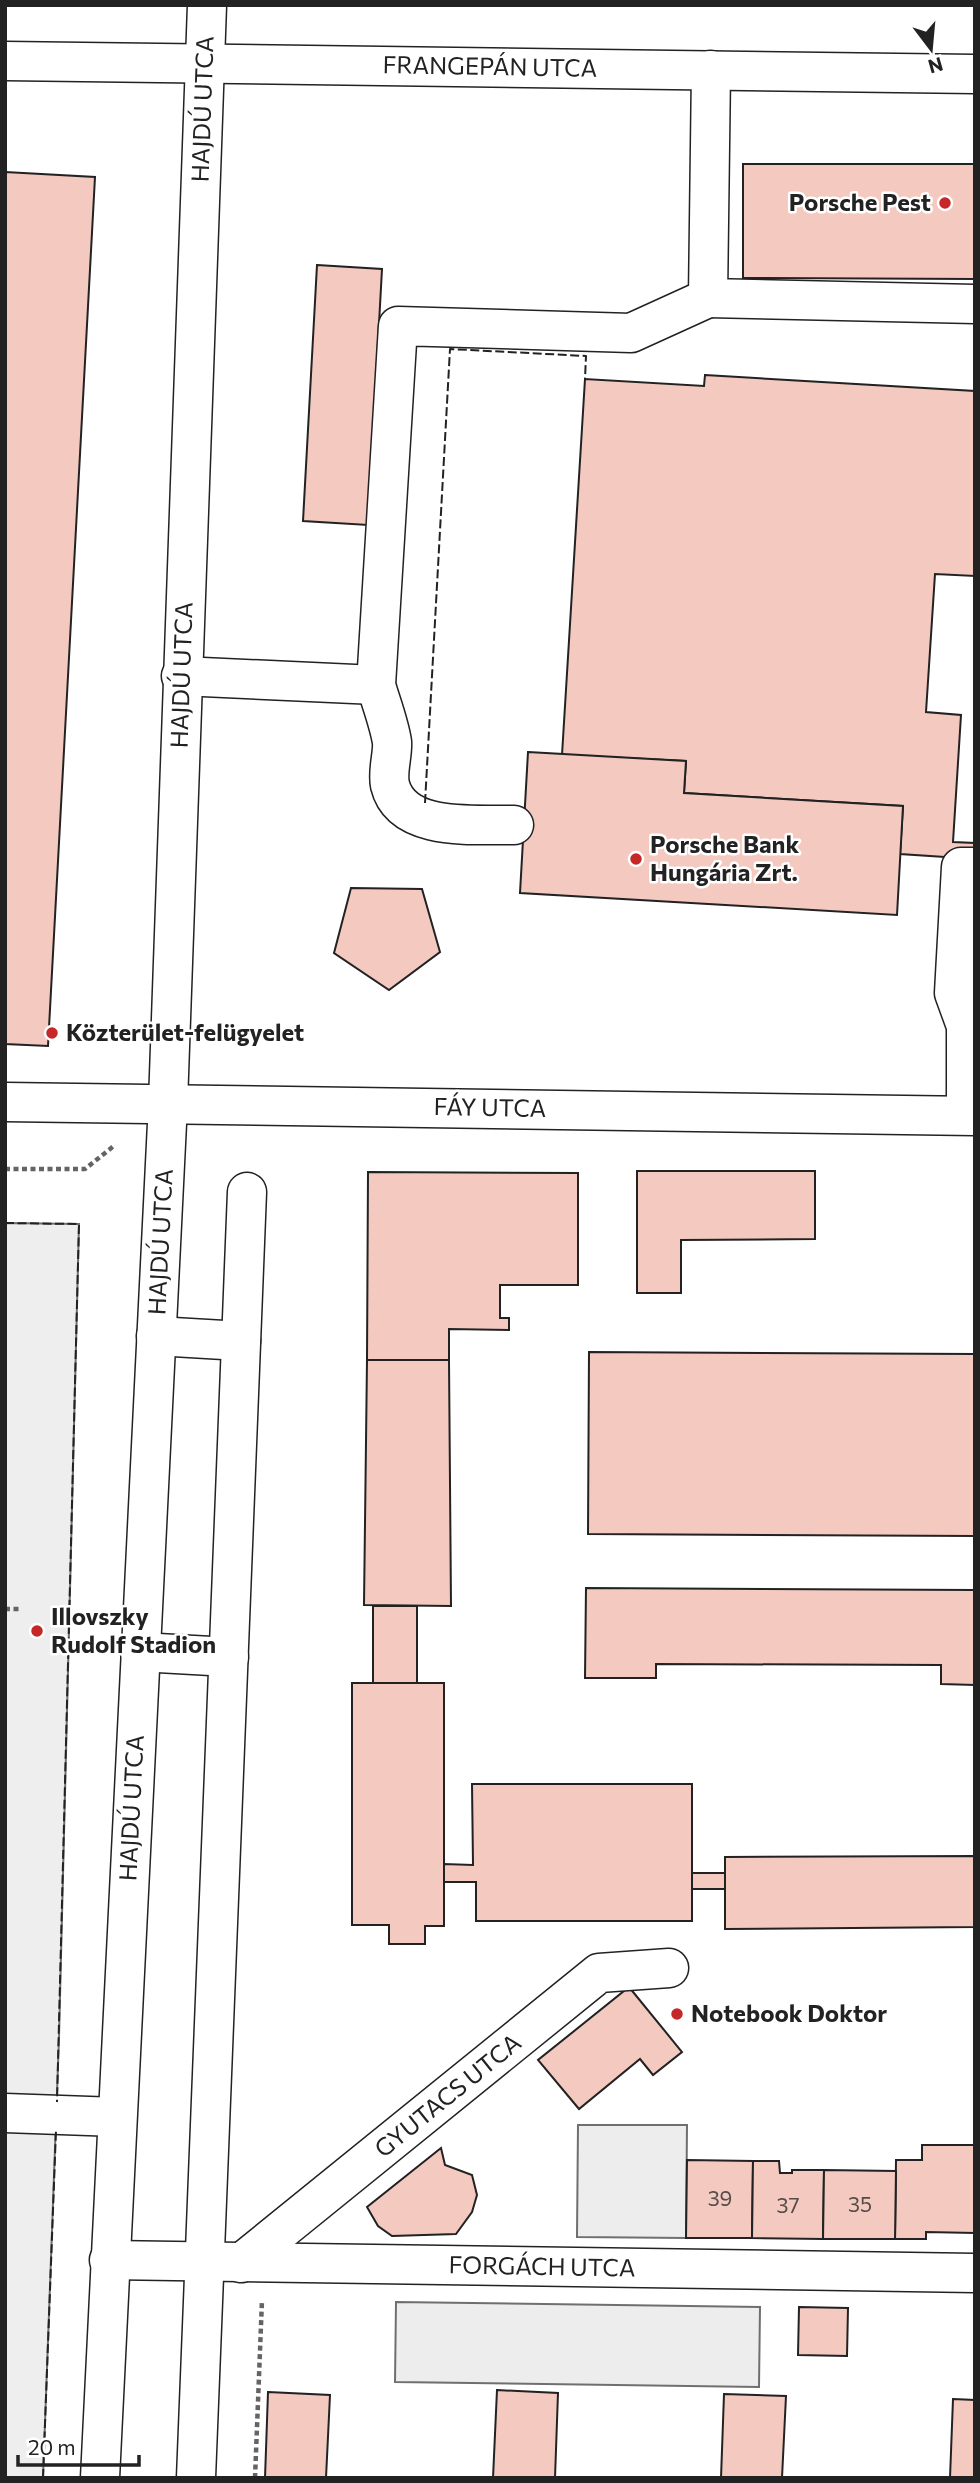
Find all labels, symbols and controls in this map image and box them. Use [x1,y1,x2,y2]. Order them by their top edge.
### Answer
north arrow [896,14,966,84]
street label: HAJDÚ UTCA [184,35,219,183]
street label: FRANGEPÁN UTCA [383,49,598,82]
text: N [926,53,946,79]
place label: Porsche Pest [789,187,931,216]
marker: Porsche Pest [937,195,953,211]
street label: HAJDÚ UTCA [163,601,198,749]
place label: Porsche Bank Hungária Zrt. [650,829,799,886]
marker: Porsche Bank Hungária Zrt. [628,851,644,867]
place label: Közterület-felügyelet [66,1017,304,1046]
marker: Közterület-felügyelet [44,1025,60,1041]
street label: FÁY UTCA [433,1091,547,1122]
street label: HAJDÚ UTCA [141,1168,178,1316]
place label: Illovszky Rudolf Stadion [51,1601,216,1658]
marker: Illovszky Rudolf Stadion [29,1623,45,1639]
street label: HAJDÚ UTCA [112,1734,149,1882]
place label: Notebook Doktor [691,1998,887,2027]
marker: Notebook Doktor [669,2006,685,2022]
street label: GYUTACS UTCA [368,2027,526,2163]
house number: 39 [708,2185,732,2210]
house number: 35 [848,2191,872,2216]
house number: 37 [777,2192,799,2217]
street label: FORGÁCH UTCA [448,2249,636,2282]
scale bar [18,2424,138,2468]
text: 20 m [28,2434,76,2459]

